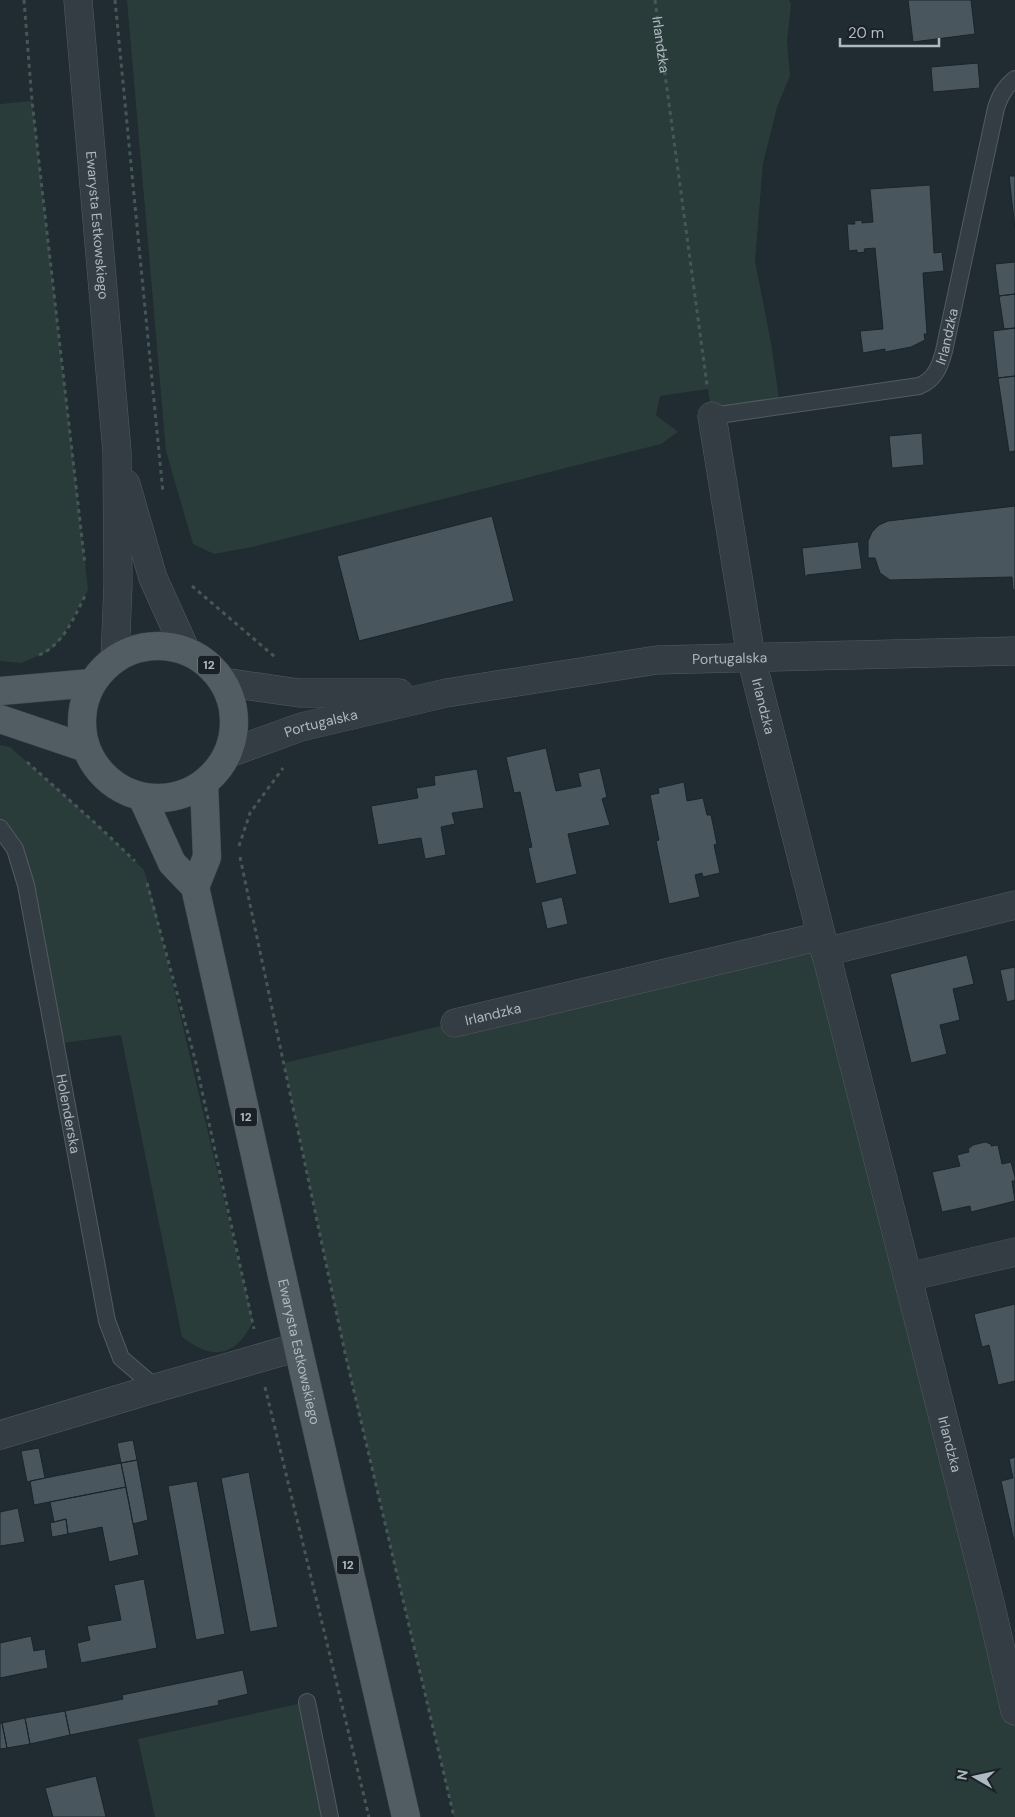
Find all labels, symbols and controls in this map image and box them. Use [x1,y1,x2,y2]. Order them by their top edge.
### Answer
street label: Irlandzka [648,15,674,74]
scale bar [840,15,939,47]
text: 20 m [848,23,884,43]
street label: Ewarysta Estkowskiego [82,150,113,300]
street label: Irlandzka [931,307,962,367]
street label: Portugalska [692,648,767,668]
road number: 12 [198,656,220,674]
street label: Irlandzka [748,676,779,736]
street label: Portugalska [282,705,359,741]
street label: Irlandzka [463,999,523,1029]
street label: Holenderska [52,1072,85,1155]
road number: 12 [235,1108,257,1126]
street label: Ewarysta Estkowskiego [274,1277,325,1426]
street label: Irlandzka [934,1414,966,1474]
road number: 12 [337,1556,359,1574]
north arrow [950,1752,1000,1802]
text: N [952,1769,972,1781]

